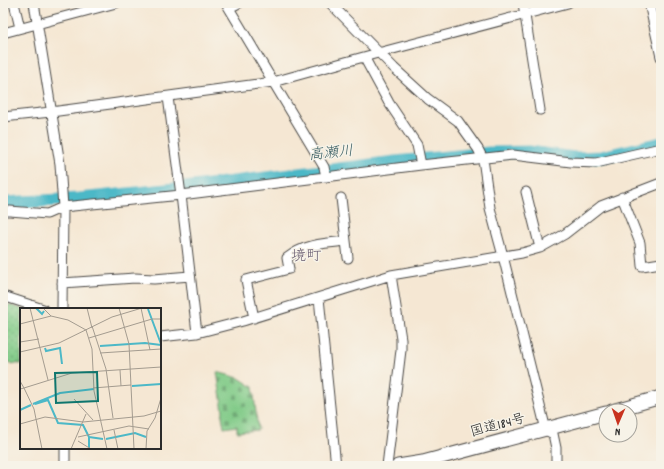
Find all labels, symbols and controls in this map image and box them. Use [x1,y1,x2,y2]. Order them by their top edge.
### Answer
water label: 高瀬川 [307,141,355,167]
district label: 境町 [291,246,322,268]
inset map [20,308,161,449]
north arrow [598,403,638,443]
street label: 国道184号 [468,409,528,443]
text: N [614,423,621,439]

